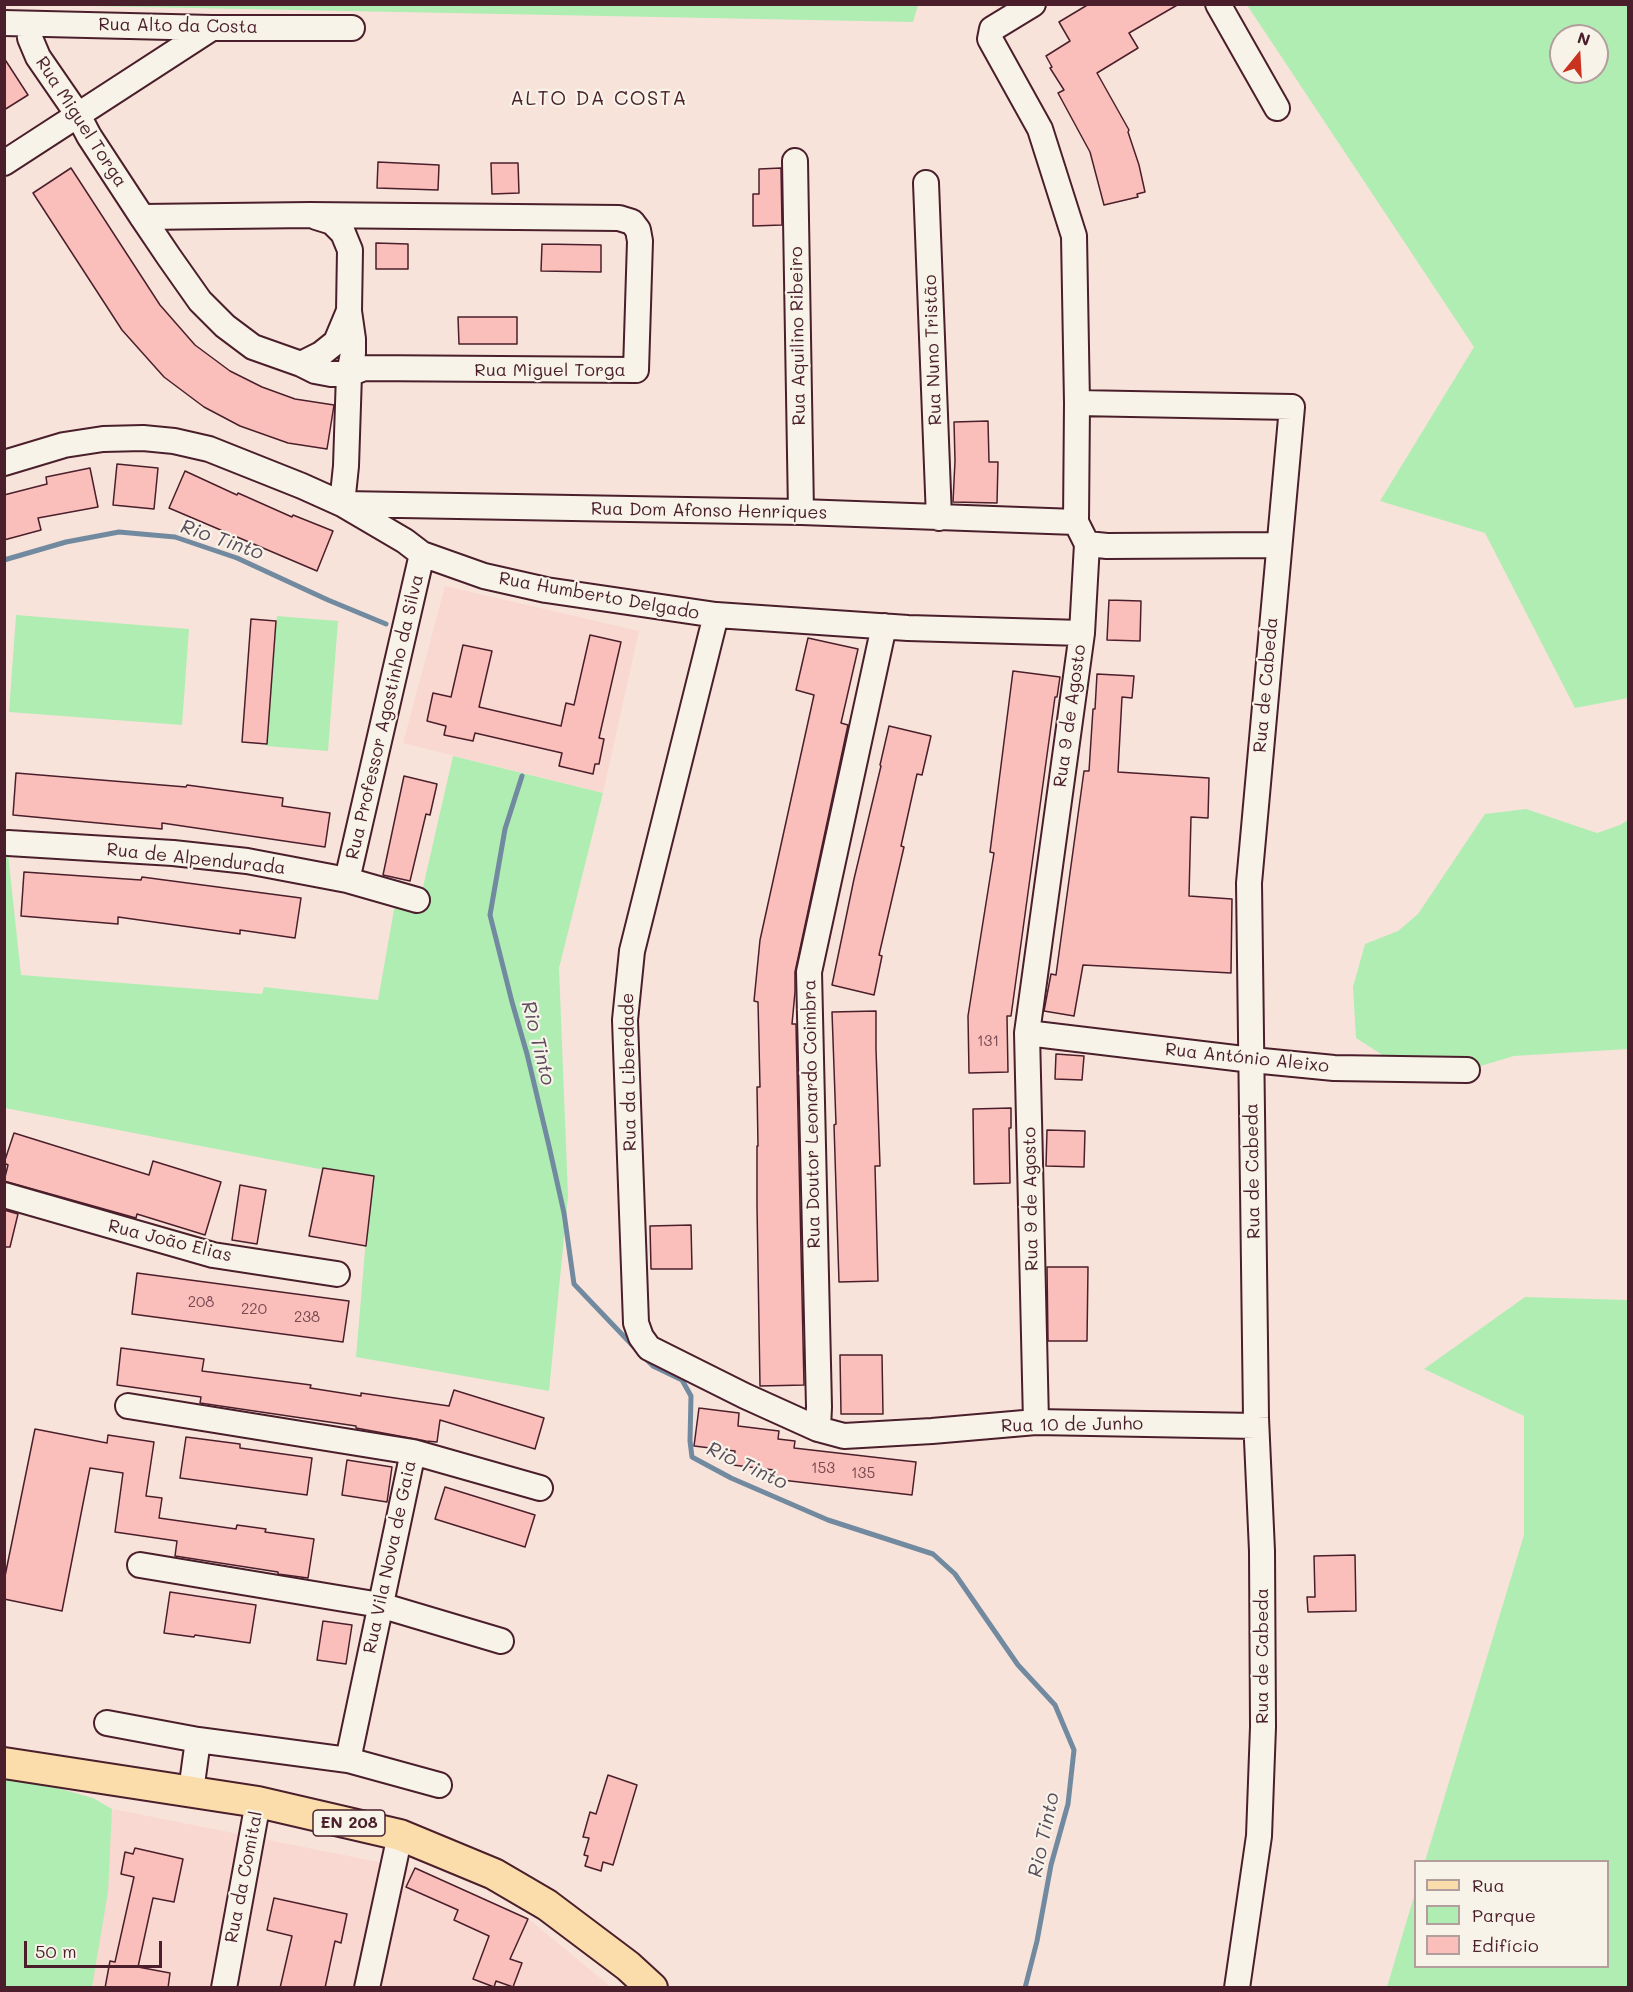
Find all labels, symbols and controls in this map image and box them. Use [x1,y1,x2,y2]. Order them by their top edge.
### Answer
street label: Rua Alto da Costa [98,14,258,38]
north arrow [1549,24,1609,84]
text: N [1575,26,1593,50]
street label: Rua Miguel Torga [31,53,131,191]
district label: ALTO DA COSTA [510,87,688,111]
street label: Rua Aquilino Ribeiro [786,246,810,426]
street label: Rua Nuno Tristão [920,274,946,426]
street label: Rua Miguel Torga [474,359,626,381]
street label: Rua Dom Afonso Henriques [591,498,827,524]
water label: Rio Tinto [177,515,267,565]
street label: Rua Humberto Delgado [497,568,701,624]
street label: Rua Professor Agostinho da Silva [342,572,428,862]
street label: Rua de Cabeda [1249,616,1283,754]
street label: Rua 9 de Agosto [1049,643,1091,789]
street label: Rua de Alpendurada [105,839,287,879]
street label: Rua Doutor Leonardo Coimbra [799,979,825,1249]
street label: Rua da Liberdade [617,993,641,1151]
water label: Rio Tinto [516,998,560,1088]
house number: 131 [977,1032,999,1050]
street label: Rua António Aleixo [1164,1039,1330,1077]
street label: Rua de Cabeda [1241,1103,1265,1239]
street label: Rua 9 de Agosto [1019,1127,1043,1271]
street label: Rua João Elias [106,1215,234,1267]
house number: 208 [188,1293,214,1311]
house number: 220 [241,1300,267,1318]
house number: 238 [294,1308,320,1326]
street label: Rua 10 de Junho [1001,1413,1143,1437]
water label: Rio Tinto [703,1437,791,1495]
street label: Rua Vila Nova de Gaia [359,1458,421,1656]
house number: 153 [811,1459,835,1477]
house number: 135 [851,1464,875,1482]
street label: Rua de Cabeda [1251,1588,1273,1724]
water label: Rio Tinto [1023,1790,1065,1880]
street label: Rua da Comital [221,1809,267,1945]
road number: EN 208 [313,1810,385,1836]
legend [1414,1860,1609,1968]
text: Rua [1472,1873,1505,1897]
text: Parque [1472,1903,1536,1927]
scale bar [27,1929,165,1967]
text: Edifício [1472,1933,1539,1957]
text: 50 m [35,1939,77,1963]

